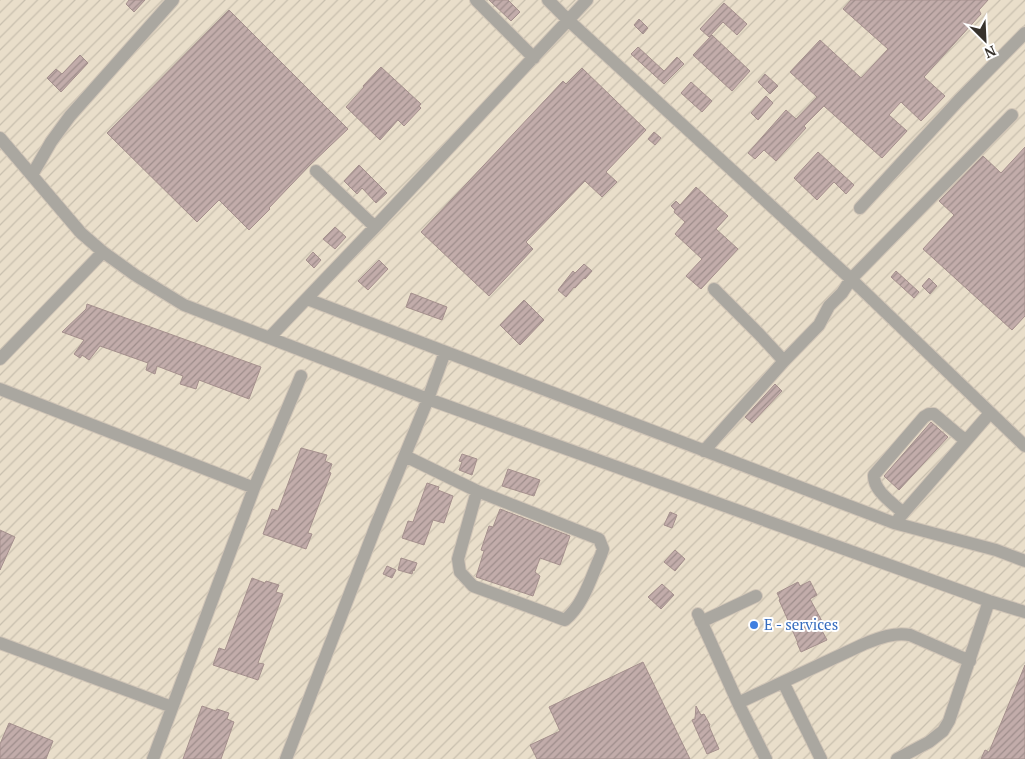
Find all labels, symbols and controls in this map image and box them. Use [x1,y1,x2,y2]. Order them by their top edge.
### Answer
north arrow [960,15,1010,65]
text: N [981,41,999,63]
place label: E - services [764,614,838,634]
marker: E - services [748,619,760,631]

